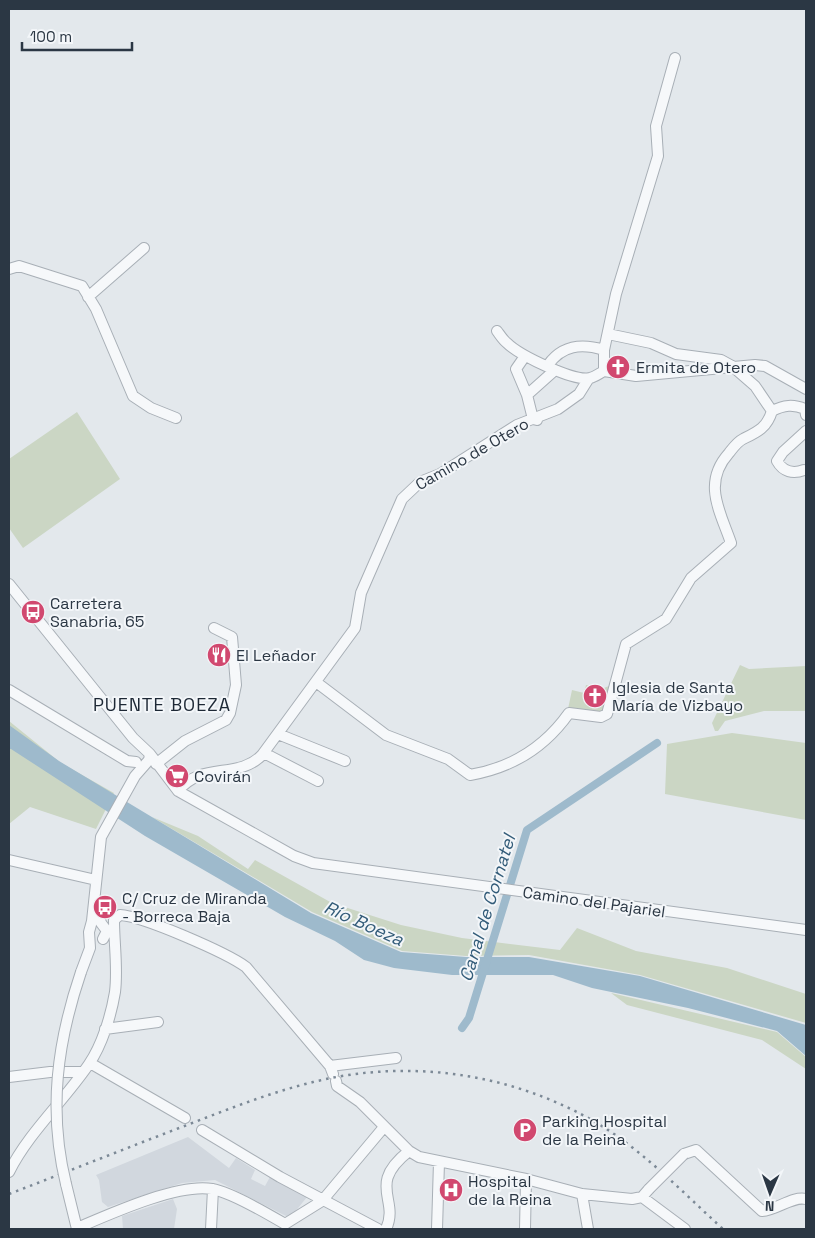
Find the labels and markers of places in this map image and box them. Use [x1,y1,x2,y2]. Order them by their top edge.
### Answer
church icon: Ermita de Otero [605,354,631,380]
place label: Ermita de Otero [636,357,756,378]
place label: Carretera Sanabria, 65 [50,593,144,632]
bus stop icon: Carretera Sanabria, 65 [20,599,46,625]
restaurant icon: El Leñador [206,642,232,668]
place label: El Leñador [236,645,316,666]
place label: Iglesia de Santa María de Vizbayo [612,677,743,716]
church icon: Iglesia de Santa María de Vizbayo [582,683,608,709]
supermarket icon: Covirán [164,763,190,789]
place label: Covirán [194,766,251,787]
place label: C/ Cruz de Miranda - Borreca Baja [122,888,267,927]
bus stop icon: C/ Cruz de Miranda - Borreca Baja [92,894,118,920]
place label: Parking Hospital de la Reina [542,1111,667,1150]
parking icon: Parking Hospital de la Reina [512,1117,538,1143]
place label: Hospital de la Reina [468,1171,552,1210]
hospital icon: Hospital de la Reina [438,1177,464,1203]

